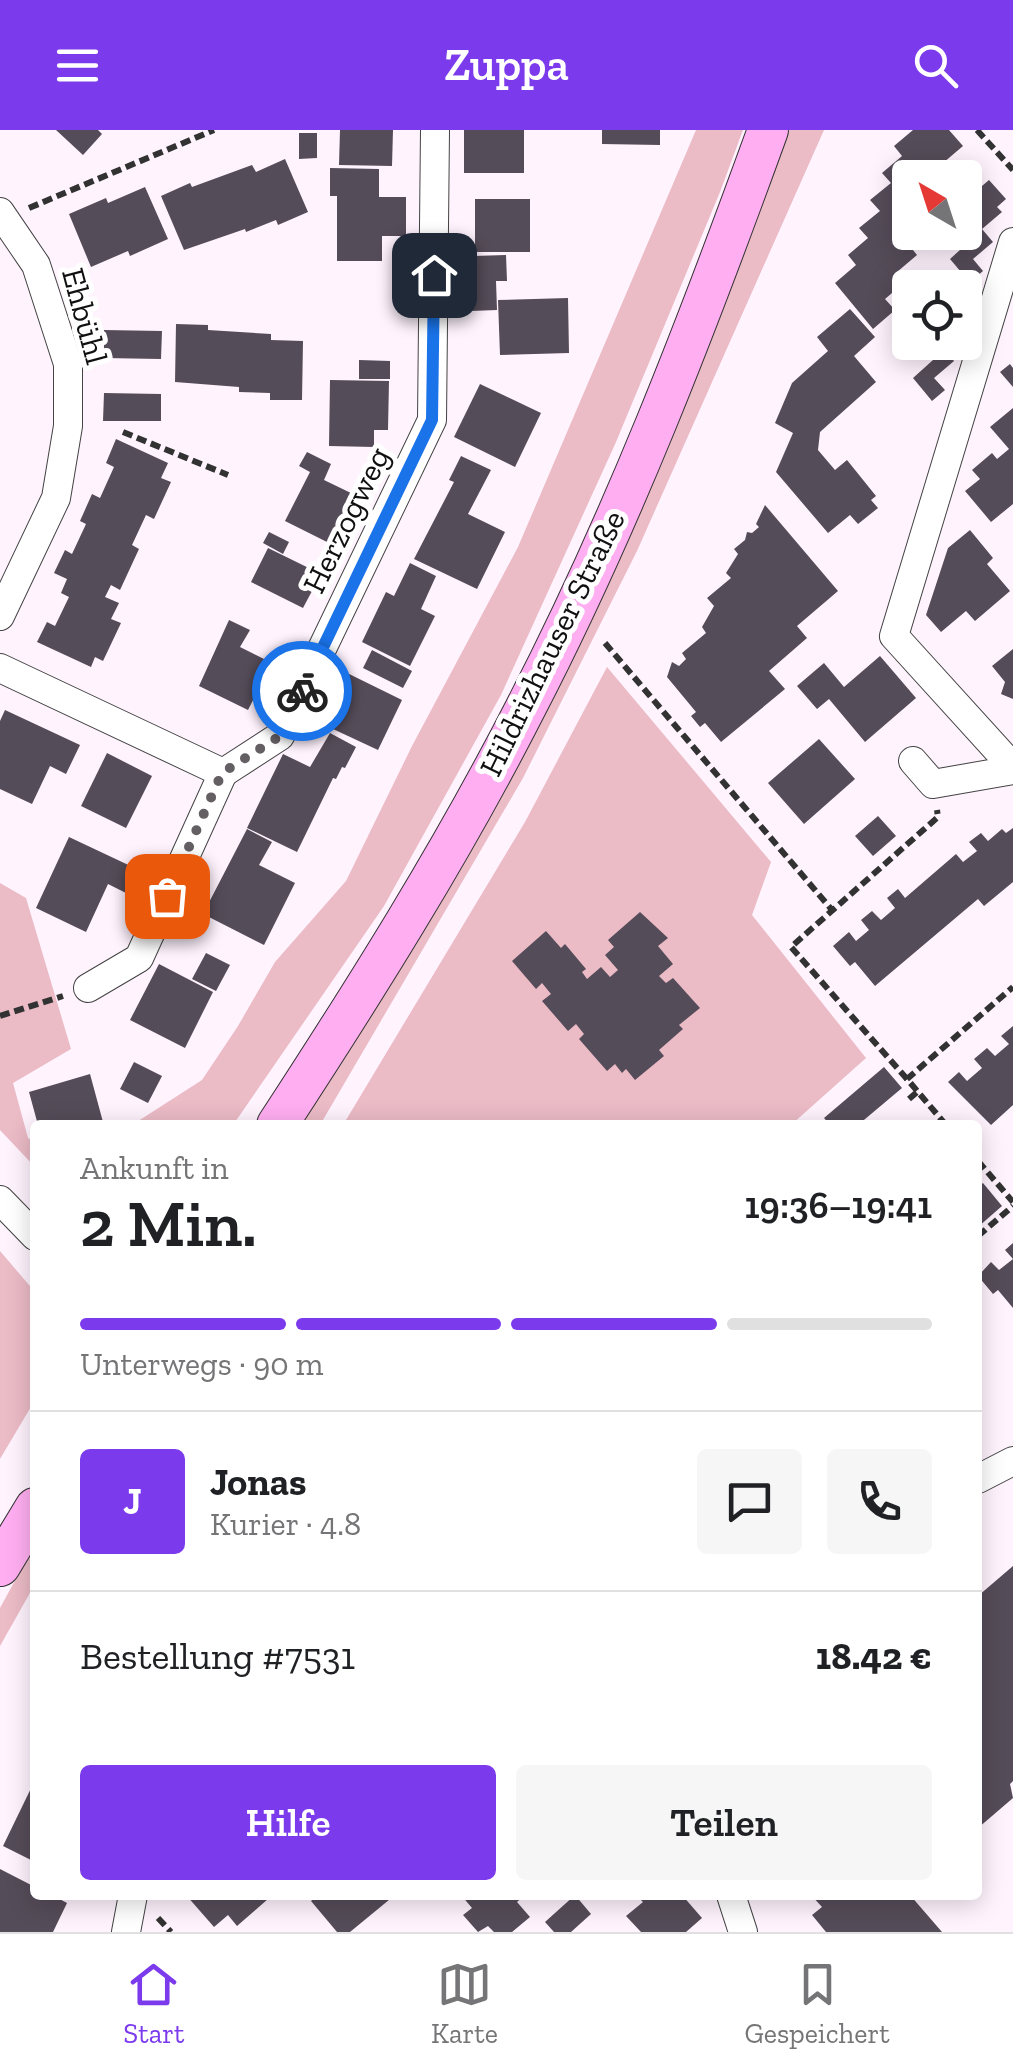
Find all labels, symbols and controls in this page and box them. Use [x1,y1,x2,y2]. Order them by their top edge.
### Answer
icon: menu [50,38,105,93]
text: Zuppa [444,38,569,92]
icon: search [908,38,963,93]
north arrow [892,160,982,250]
map controls [892,160,982,360]
pin [392,233,477,318]
icon: home [407,248,462,303]
street label: Ehbühl [54,264,116,368]
button: locate [892,270,982,360]
street label: Herzogweg [294,441,398,599]
street label: Hildrizhauser Straße [471,504,633,782]
courier [252,641,352,741]
icon: bike [275,664,330,719]
pin [125,854,210,939]
icon: bag [140,869,195,924]
text: Ankunft in [80,1149,229,1187]
text: 19:36–19:41 [745,1182,932,1228]
text: 2 Min. [80,1185,257,1263]
text: Unterwegs · 90 m [80,1345,324,1383]
button: chat [697,1449,802,1554]
button: phone [827,1449,932,1554]
text: Jonas [210,1459,306,1505]
text: J [123,1478,142,1524]
text: Kurier · 4.8 [210,1505,361,1543]
text: Bestellung #7531 [80,1633,355,1679]
text: 18.42 € [816,1633,932,1679]
button: Hilfe [80,1765,496,1880]
button: Teilen [516,1765,932,1880]
tab: Start [123,1957,184,2050]
tab: Karte [431,1957,498,2050]
tab: Gespeichert [745,1957,890,2050]

